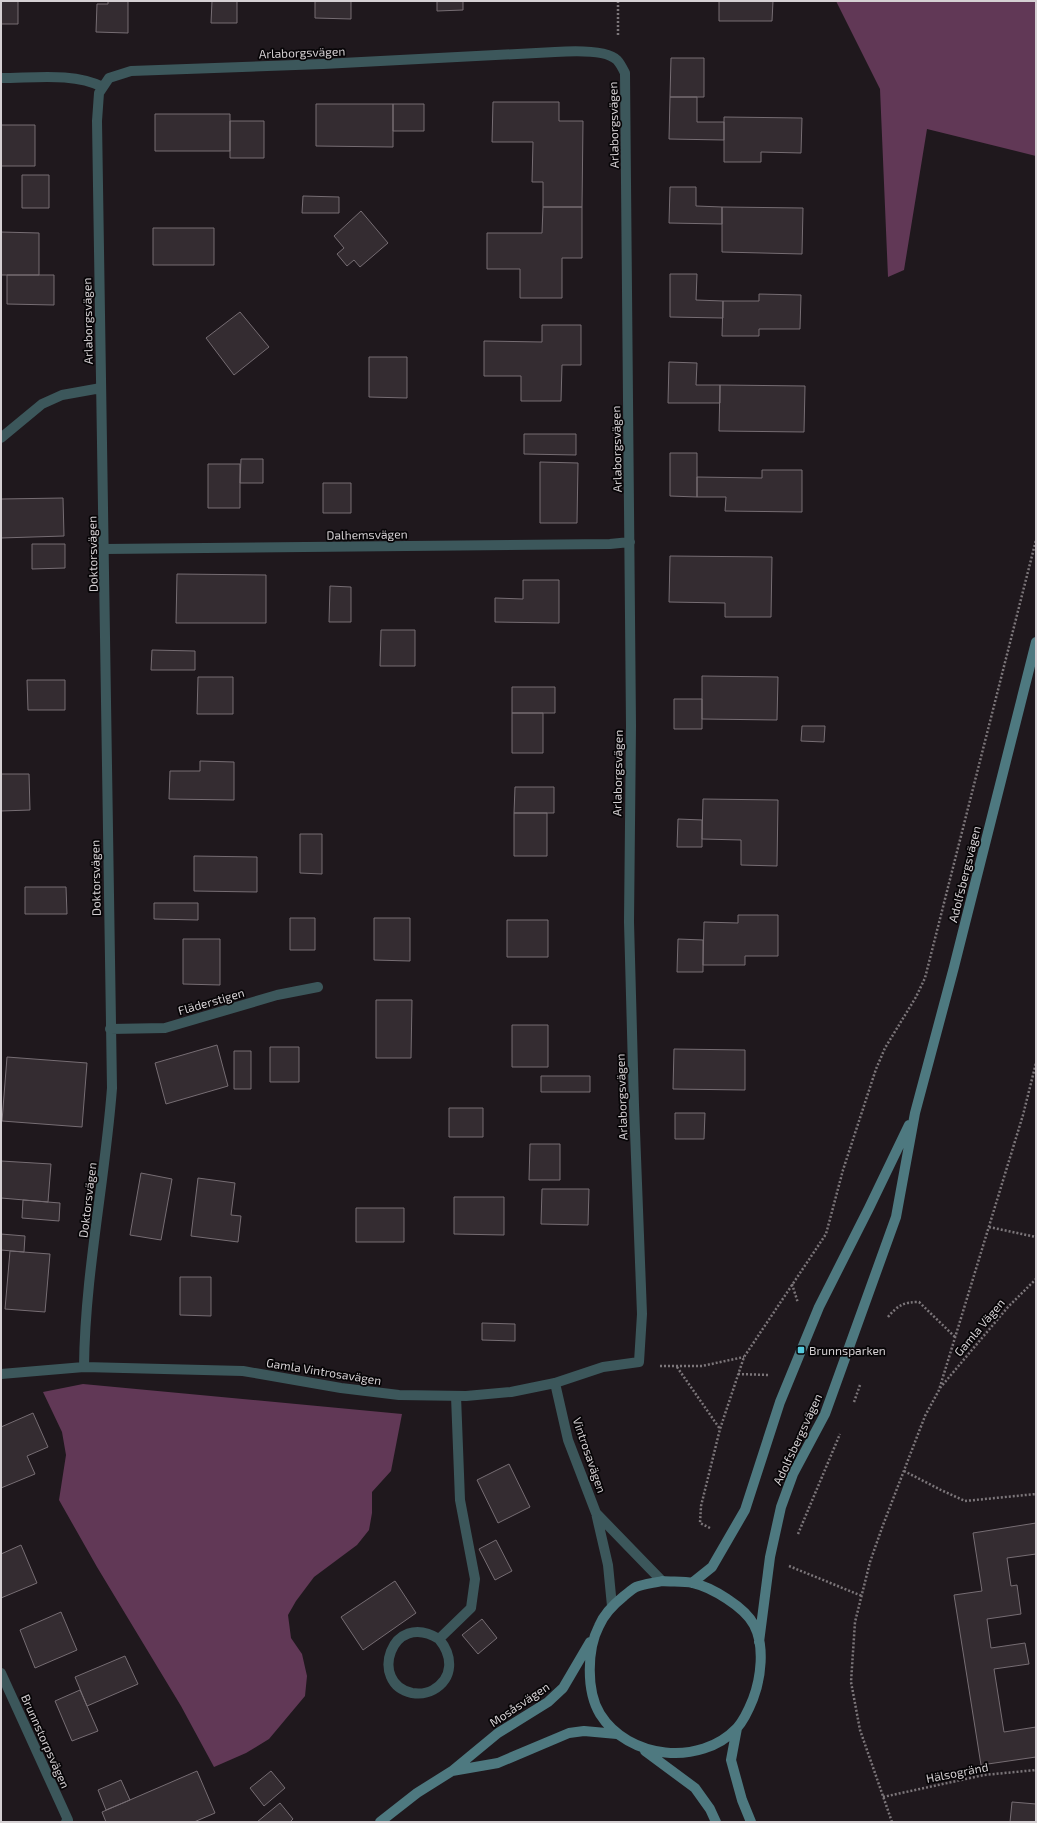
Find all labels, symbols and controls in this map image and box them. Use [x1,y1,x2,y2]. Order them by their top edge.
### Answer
street label: Arlaborgsvägen [259,43,346,61]
street label: Arlaborgsvägen [605,82,621,168]
street label: Arlaborgsvägen [79,278,95,364]
street label: Arlaborgsvägen [608,406,624,492]
street label: Doktorsvägen [84,516,100,592]
street label: Dalhemsvägen [326,526,408,542]
street label: Arlaborgsvägen [609,730,625,816]
street label: Adolfsbergsvägen [945,824,983,924]
street label: Doktorsvägen [87,840,103,916]
street label: Fläderstigen [176,985,246,1017]
street label: Arlaborgsvägen [612,1053,630,1140]
street label: Doktorsvägen [75,1161,99,1239]
street label: Gamla Vägen [951,1295,1007,1359]
place label: Brunnsparken [809,1343,886,1357]
marker: Brunnsparken [796,1345,806,1355]
street label: Gamla Vintrosavägen [266,1355,382,1387]
street label: Adolfsbergsvägen [770,1391,824,1487]
street label: Vintrosavägen [571,1415,609,1495]
street label: Mosåsvägen [486,1679,552,1729]
street label: Brunnstorpsvägen [19,1692,73,1790]
street label: Hälsogränd [925,1759,989,1785]

